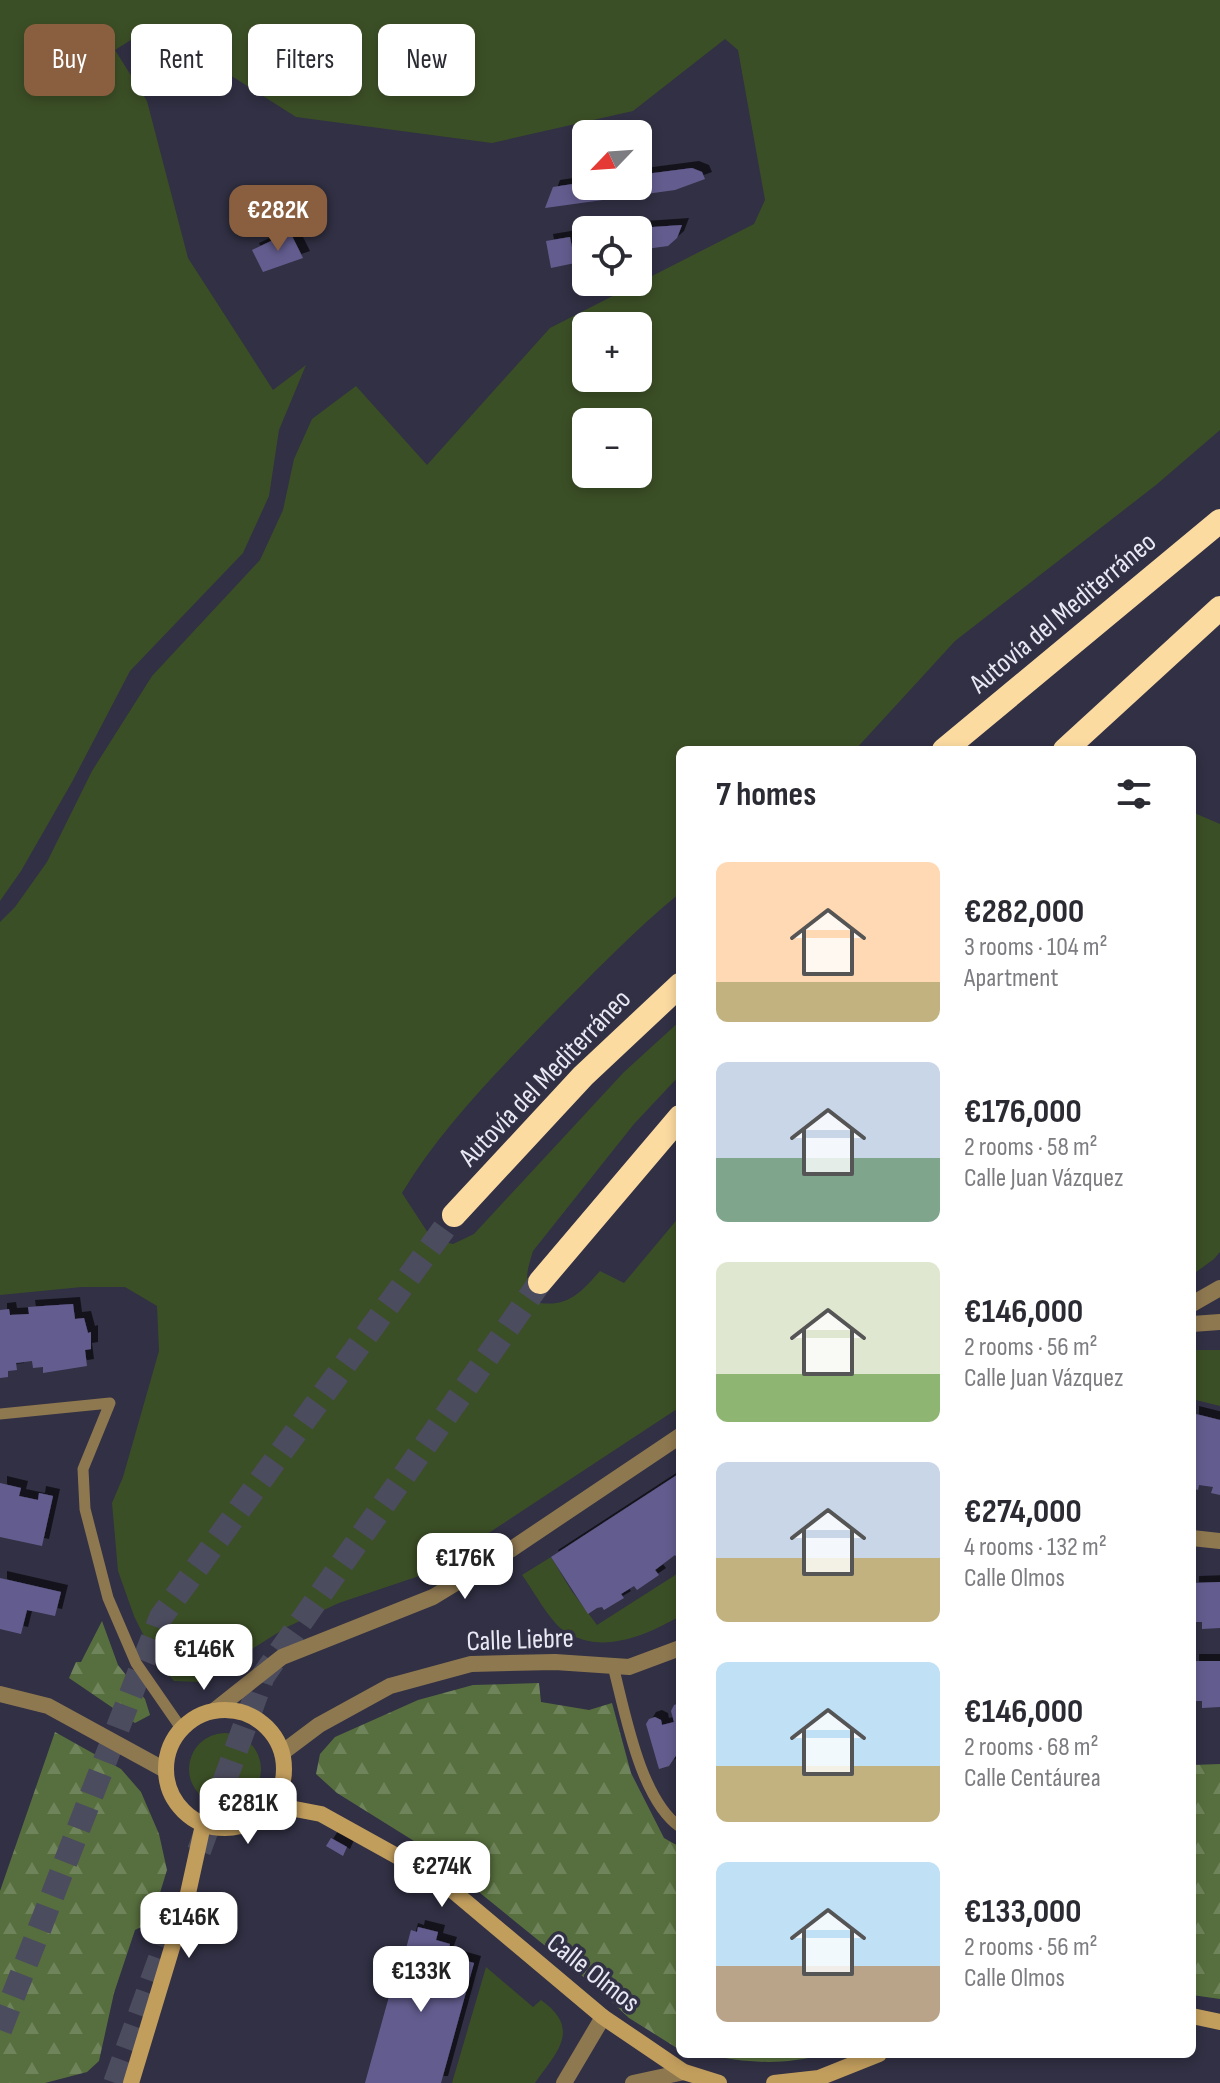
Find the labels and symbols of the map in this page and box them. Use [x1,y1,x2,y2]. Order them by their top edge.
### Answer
north arrow [572,120,652,200]
pin: €282K [222,185,334,253]
street label: Autovía del Mediterráneo [962,526,1163,701]
street label: Autovía del Mediterráneo [452,983,638,1174]
pin: €176K [409,1533,521,1601]
street label: Calle Liebre [466,1622,574,1658]
pin: €146K [148,1624,260,1692]
pin: €281K [192,1778,304,1846]
pin: €274K [386,1841,498,1909]
pin: €146K [133,1892,245,1960]
street label: Calle Olmos [540,1927,646,2019]
pin: €133K [365,1946,477,2014]

